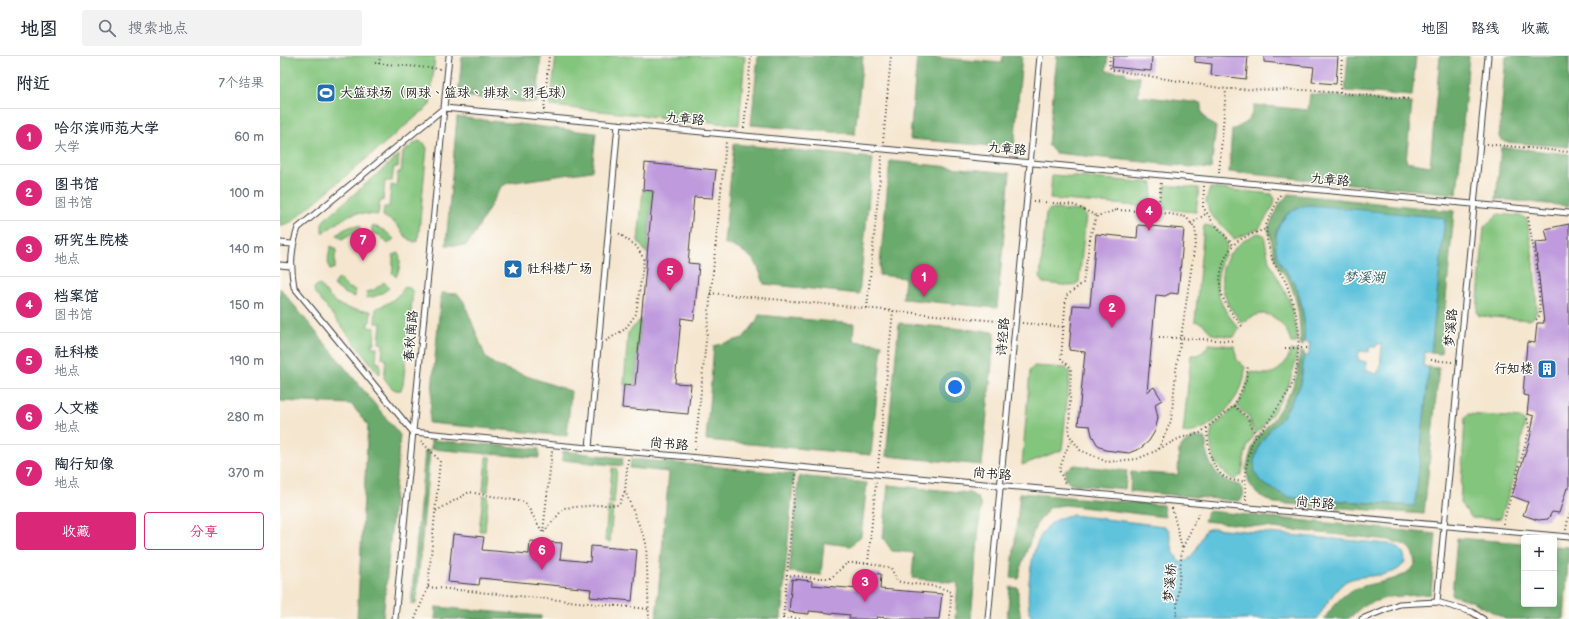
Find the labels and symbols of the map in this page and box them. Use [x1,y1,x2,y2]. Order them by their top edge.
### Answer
sports icon: 大篮球场（网球、篮球、排球、羽毛球） [315,82,337,104]
place label: 大篮球场（网球、篮球、排球、羽毛球） [340,85,574,101]
street label: 九章路 [665,109,705,129]
street label: 九章路 [987,139,1027,159]
street label: 九章路 [1310,170,1350,190]
pin: 4 [1136,198,1162,231]
pin: 7 [350,228,376,261]
place icon: 社科楼广场 [502,258,524,280]
pin: 5 [657,258,683,291]
place label: 社科楼广场 [527,261,592,277]
pin: 1 [911,264,937,297]
water label: 梦溪湖 [1343,269,1387,286]
pin: 2 [1099,295,1125,328]
street label: 梦溪路 [1441,308,1461,348]
street label: 春秋南路 [401,309,421,363]
street label: 诗经路 [993,317,1013,357]
building icon: 行知楼 [1536,358,1558,380]
place label: 行知楼 [1494,361,1533,377]
your location [945,377,965,397]
street label: 尚书路 [649,434,689,454]
street label: 尚书路 [972,464,1012,484]
street label: 尚书路 [1295,493,1335,513]
pin: 6 [529,537,555,570]
street label: 梦溪桥 [1160,563,1180,603]
pin: 3 [852,569,878,602]

